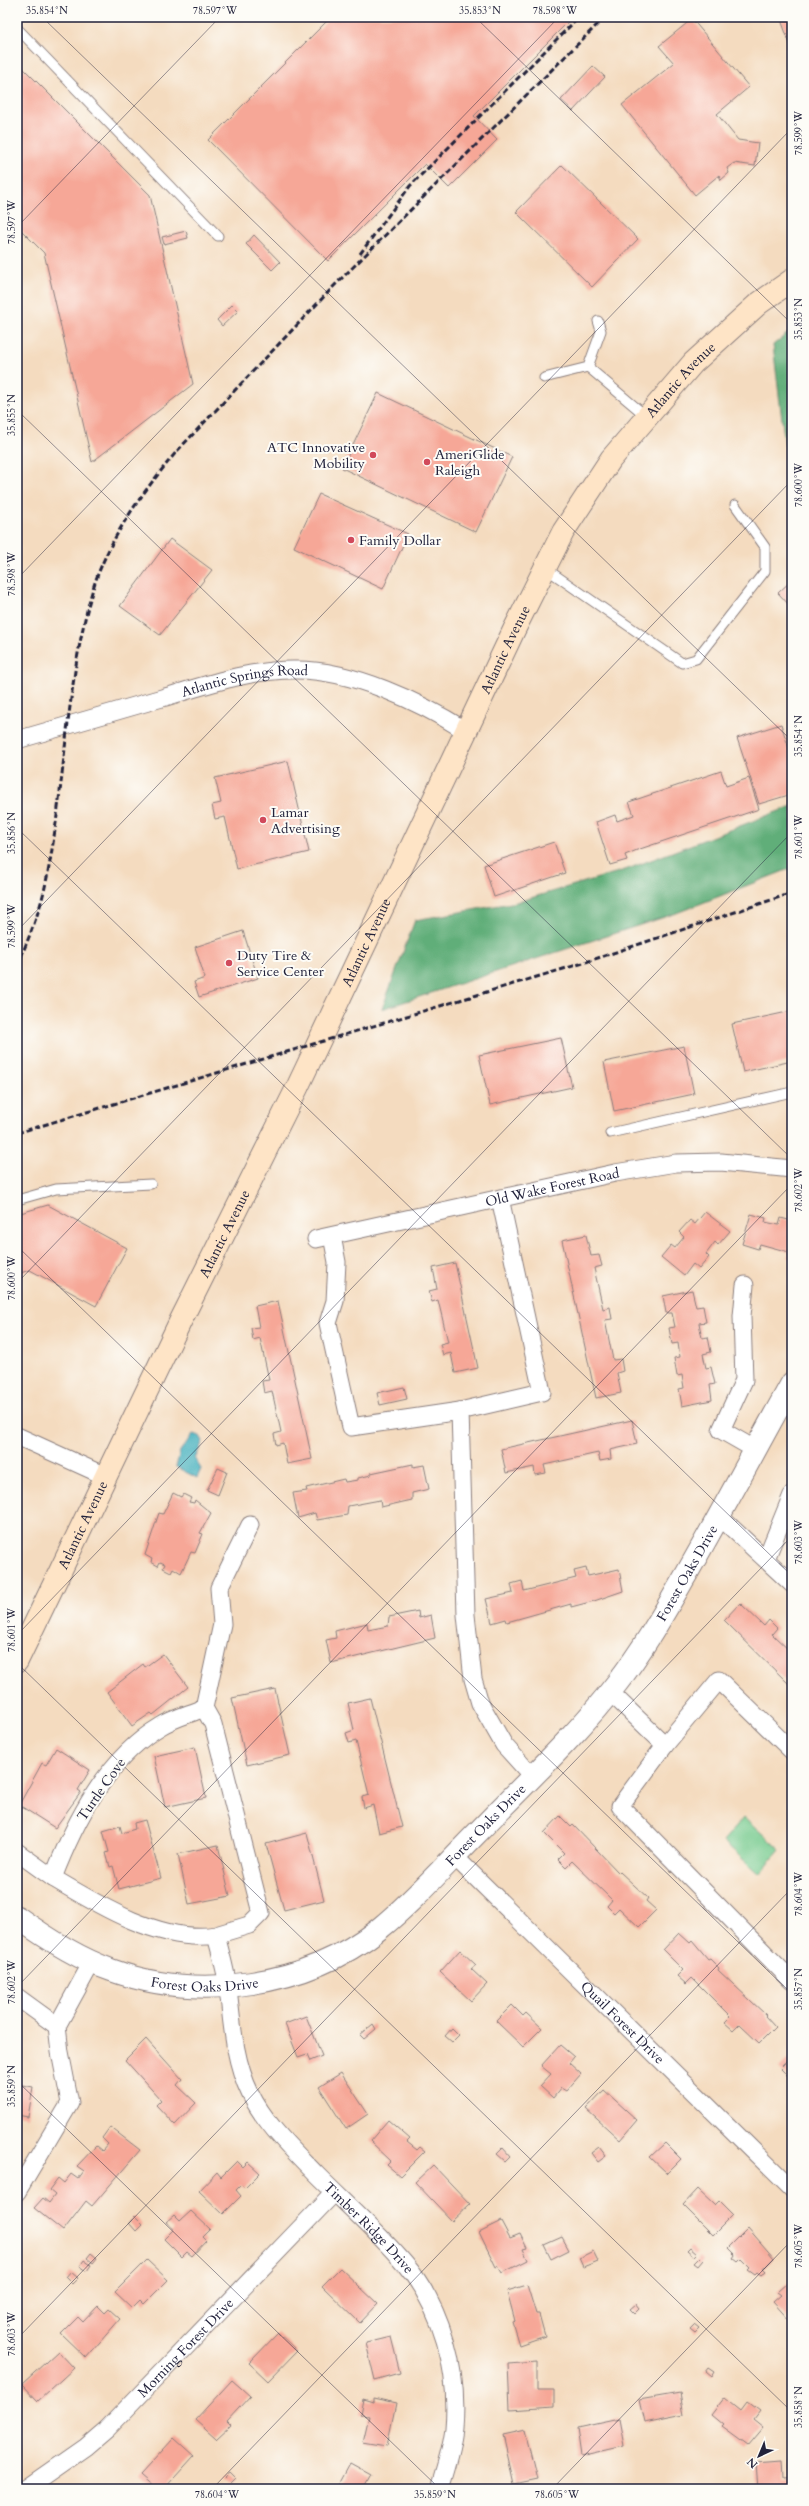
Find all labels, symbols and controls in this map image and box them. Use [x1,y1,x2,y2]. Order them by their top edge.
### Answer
text: 35.854°N [26,4,68,18]
text: 78.597°W [193,4,238,18]
text: 35.853°N [459,4,501,18]
text: 78.598°W [533,4,578,18]
text: 78.599°W [792,110,806,155]
text: 78.597°W [5,199,19,244]
text: 35.853°N [792,298,806,340]
street label: Atlantic Avenue [642,338,720,422]
text: 35.855°N [5,394,19,436]
place label: ATC Innovative Mobility [267,438,366,473]
place label: AmeriGlide Raleigh [435,445,505,480]
marker: ATC Innovative Mobility [368,450,378,460]
marker: AmeriGlide Raleigh [422,457,432,467]
text: 78.600°W [792,462,806,507]
place label: Family Dollar [359,531,442,550]
marker: Family Dollar [346,535,356,545]
text: 78.598°W [5,551,19,596]
street label: Atlantic Avenue [476,602,535,697]
street label: Atlantic Springs Road [179,661,309,702]
text: 35.854°N [792,715,806,757]
place label: Lamar Advertising [271,803,340,838]
text: 35.856°N [5,812,19,854]
text: 78.601°W [792,814,806,859]
marker: Lamar Advertising [258,815,268,825]
street label: Atlantic Avenue [337,895,396,990]
text: 78.599°W [5,903,19,948]
place label: Duty Tire & Service Center [237,946,325,981]
marker: Duty Tire & Service Center [224,958,234,968]
street label: Old Wake Forest Road [484,1163,621,1211]
text: 78.602°W [792,1167,806,1212]
street label: Atlantic Avenue [195,1187,255,1281]
text: 78.600°W [5,1255,19,1300]
street label: Atlantic Avenue [54,1478,112,1572]
text: 78.603°W [792,1519,806,1564]
street label: Forest Oaks Drive [652,1521,722,1625]
text: 78.601°W [5,1607,19,1652]
street label: Turtle Cove [73,1754,130,1825]
street label: Forest Oaks Drive [441,1780,530,1870]
text: 78.604°W [792,1871,806,1916]
text: 78.602°W [5,1959,19,2004]
text: 35.857°N [792,1968,806,2010]
street label: Forest Oaks Drive [149,1972,260,1997]
street label: Quail Forest Drive [576,1977,669,2068]
text: 35.859°N [5,2065,19,2107]
street label: Timber Ridge Drive [319,2178,418,2278]
text: 78.605°W [792,2223,806,2268]
street label: Morning Forest Drive [133,2294,238,2402]
text: 78.603°W [5,2311,19,2356]
text: 35.858°N [792,2386,806,2428]
north arrow [739,2436,779,2476]
text: N [743,2454,761,2472]
text: 78.604°W [195,2488,240,2502]
text: 35.859°N [414,2488,456,2502]
text: 78.605°W [535,2488,580,2502]

